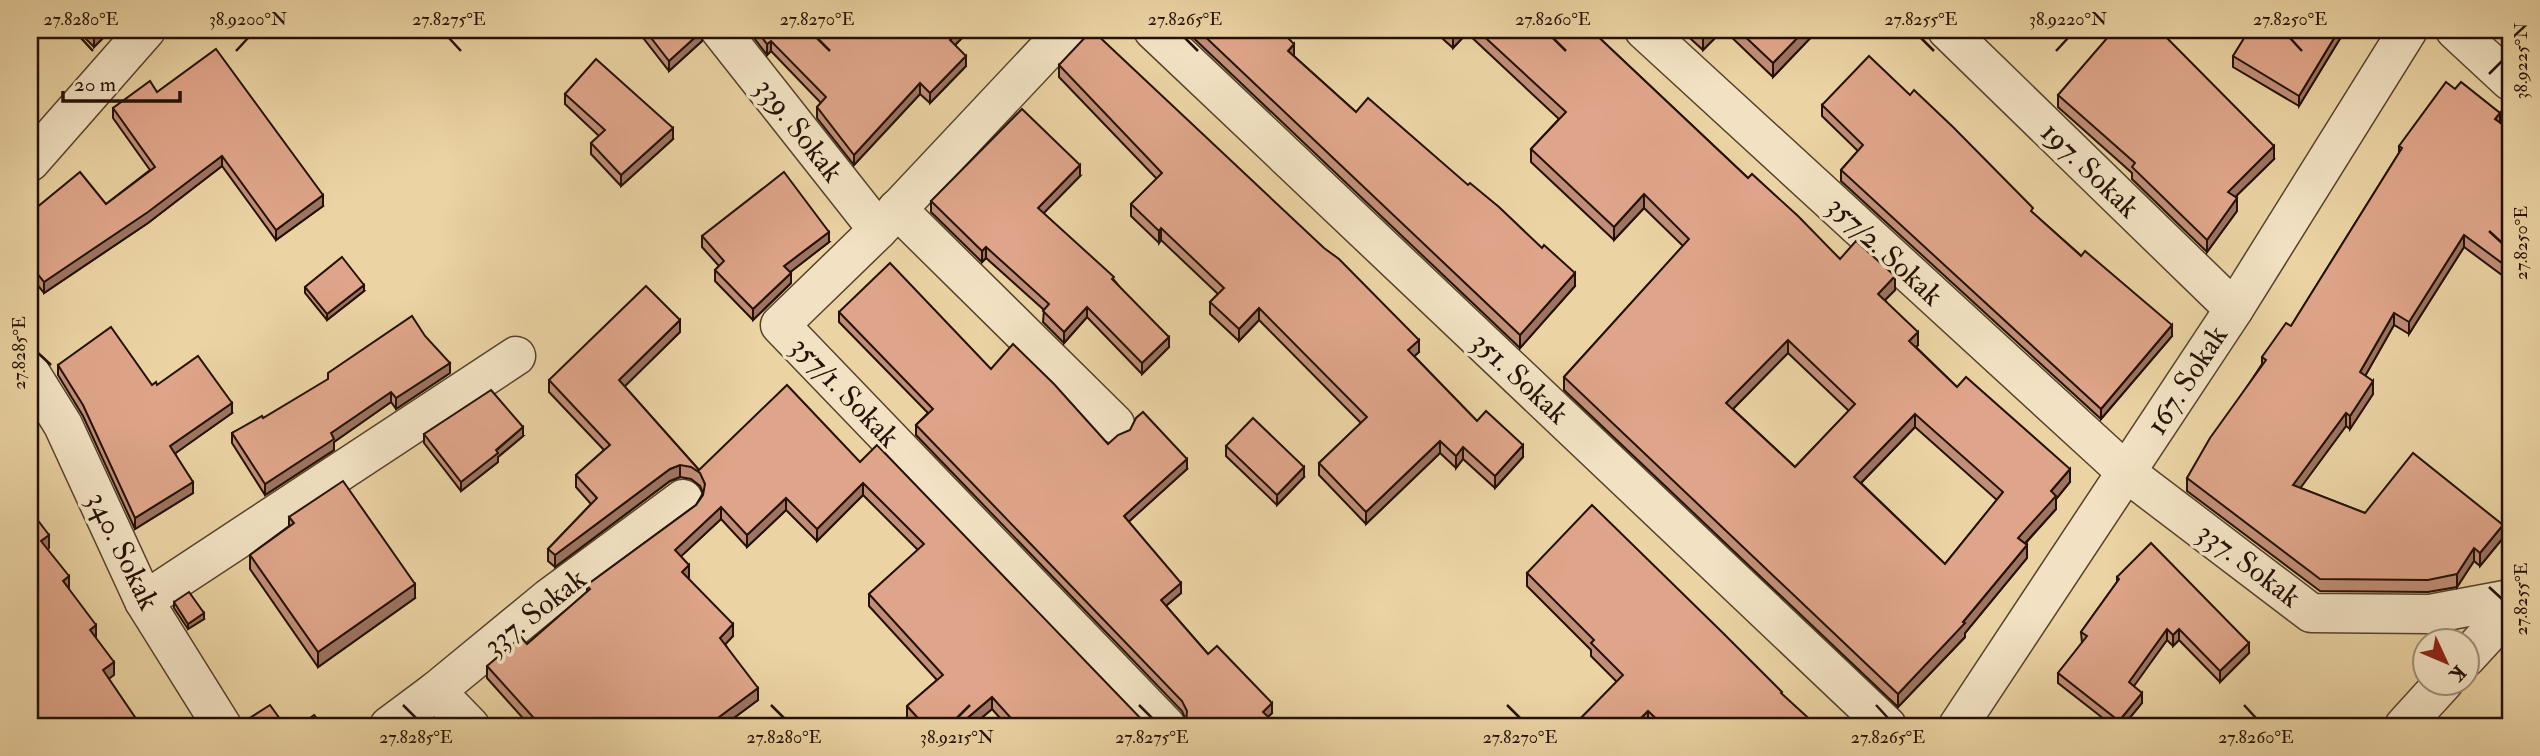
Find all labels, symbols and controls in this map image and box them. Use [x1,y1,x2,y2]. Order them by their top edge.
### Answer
text: 27.8280°E [44,8,119,31]
text: 38.9200°N [209,8,287,31]
text: 27.8275°E [412,8,486,31]
text: 27.8270°E [780,8,854,31]
text: 27.8265°E [1148,8,1222,31]
text: 27.8260°E [1515,8,1591,31]
text: 27.8255°E [1884,8,1958,31]
text: 38.9220°N [2029,8,2107,31]
text: 27.8250°E [2253,8,2327,31]
text: 38.9225°N [2510,23,2533,99]
scale bar [63,60,180,104]
street label: 339. Sokak [747,70,851,190]
text: 20 m [74,71,116,98]
street label: 197. Sokak [2033,114,2147,226]
street label: 357/2. Sokak [1819,188,1951,314]
text: 27.8250°E [2510,206,2533,280]
text: 27.8285°E [8,316,31,390]
street label: 167. Sokak [2138,318,2236,442]
street label: 351. Sokak [1464,324,1576,432]
street label: 357/1. Sokak [783,329,907,455]
street label: 340. Sokak [79,486,167,616]
street label: 337. Sokak [2190,514,2308,616]
street label: 337. Sokak [476,560,594,664]
text: 27.8255°E [2510,562,2533,636]
north arrow [2410,626,2480,696]
text: K [2444,660,2471,687]
text: 27.8285°E [379,726,453,749]
text: 27.8280°E [747,726,822,749]
text: 38.9215°N [920,726,994,749]
text: 27.8275°E [1115,726,1189,749]
text: 27.8270°E [1483,726,1557,749]
text: 27.8265°E [1851,726,1925,749]
text: 27.8260°E [2218,726,2294,749]

